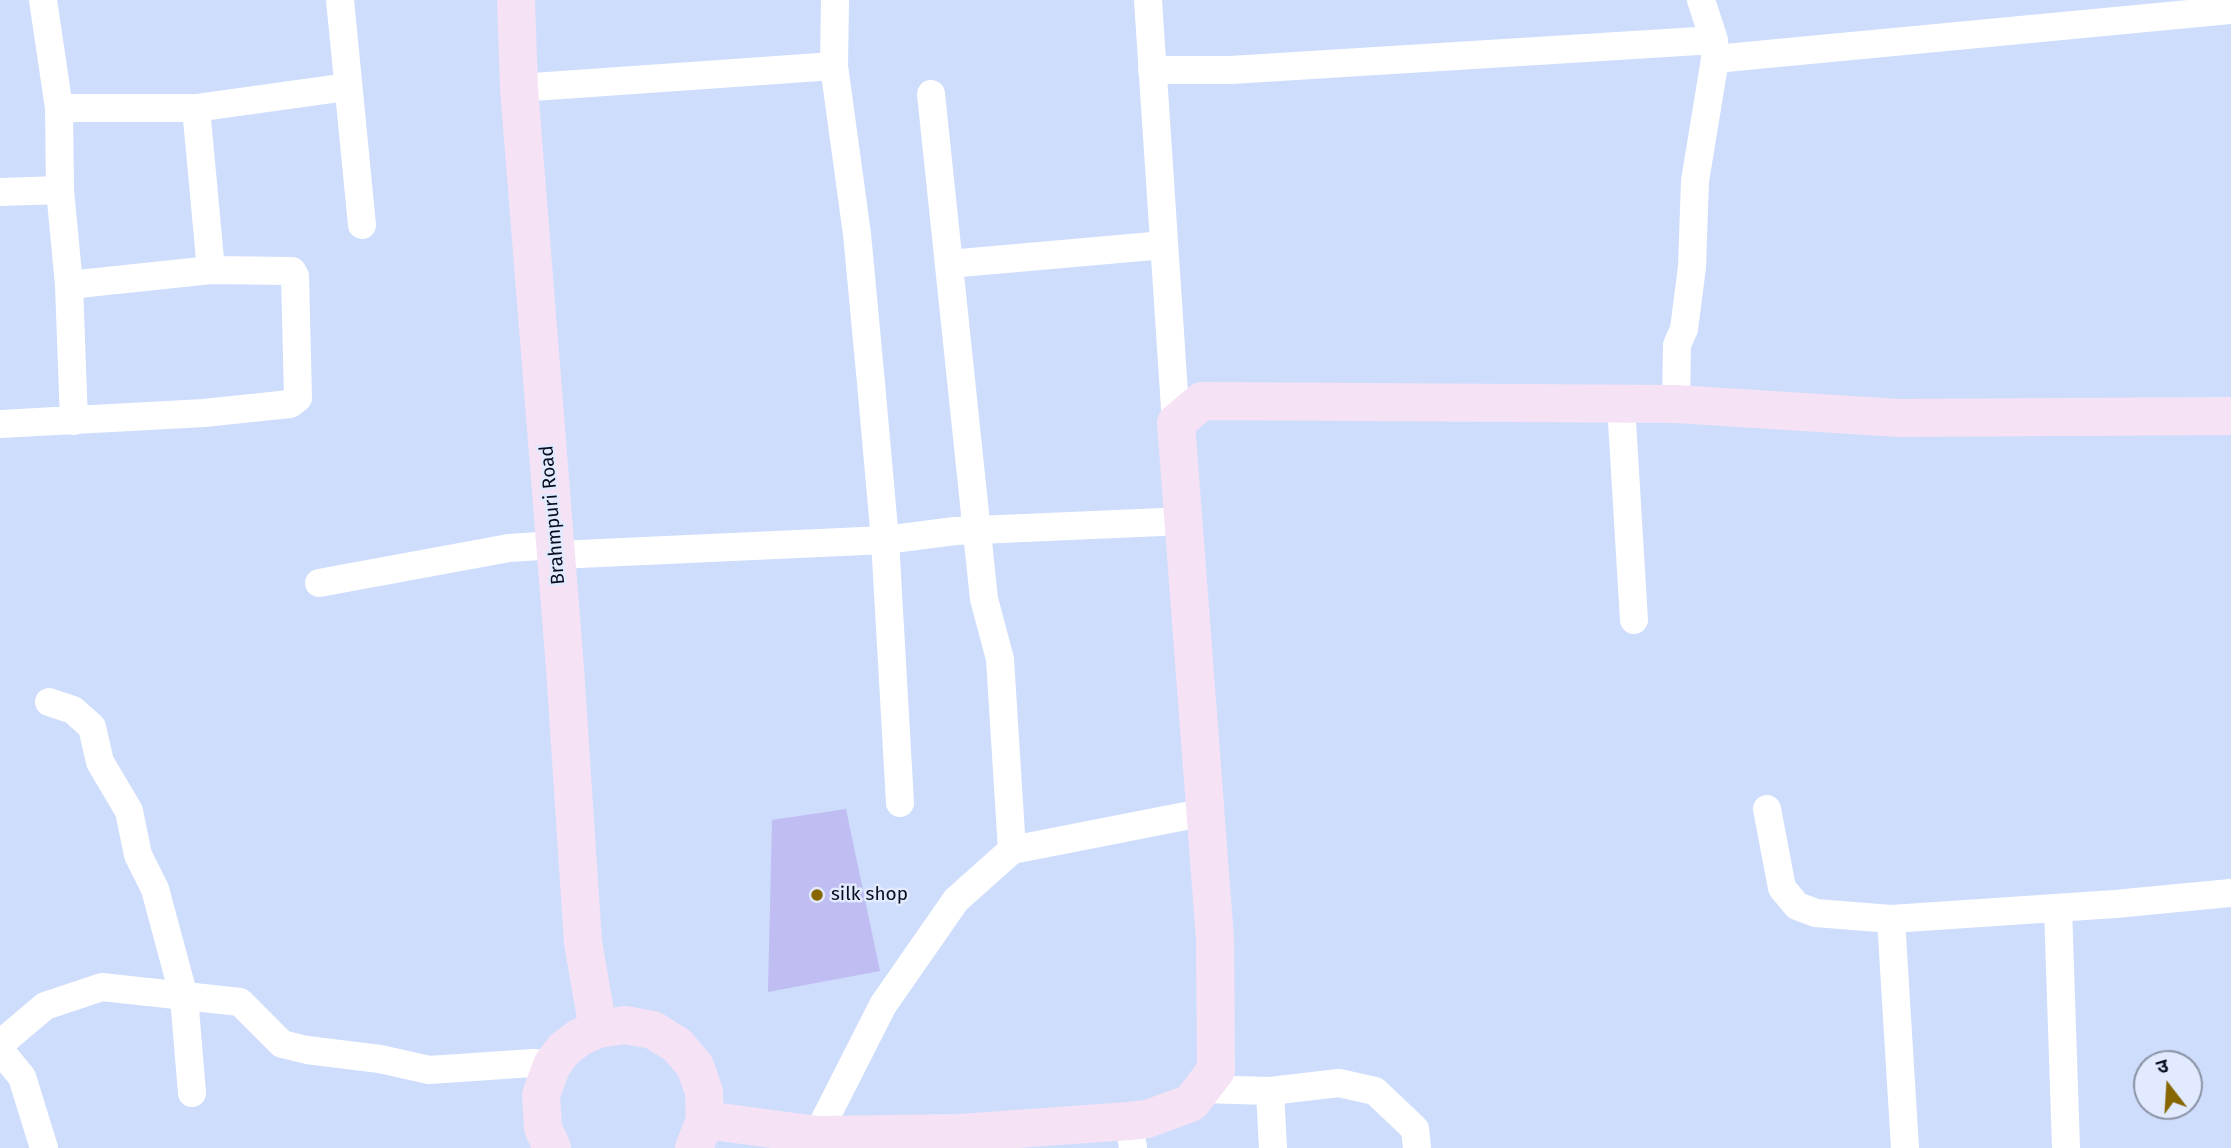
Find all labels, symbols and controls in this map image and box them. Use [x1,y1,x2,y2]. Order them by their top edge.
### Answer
street label: Brahmpuri Road [536,444,570,586]
place label: silk shop [831,884,908,906]
marker: silk shop [809,887,825,903]
north arrow [2133,1050,2203,1120]
text: उ [2154,1054,2171,1079]

